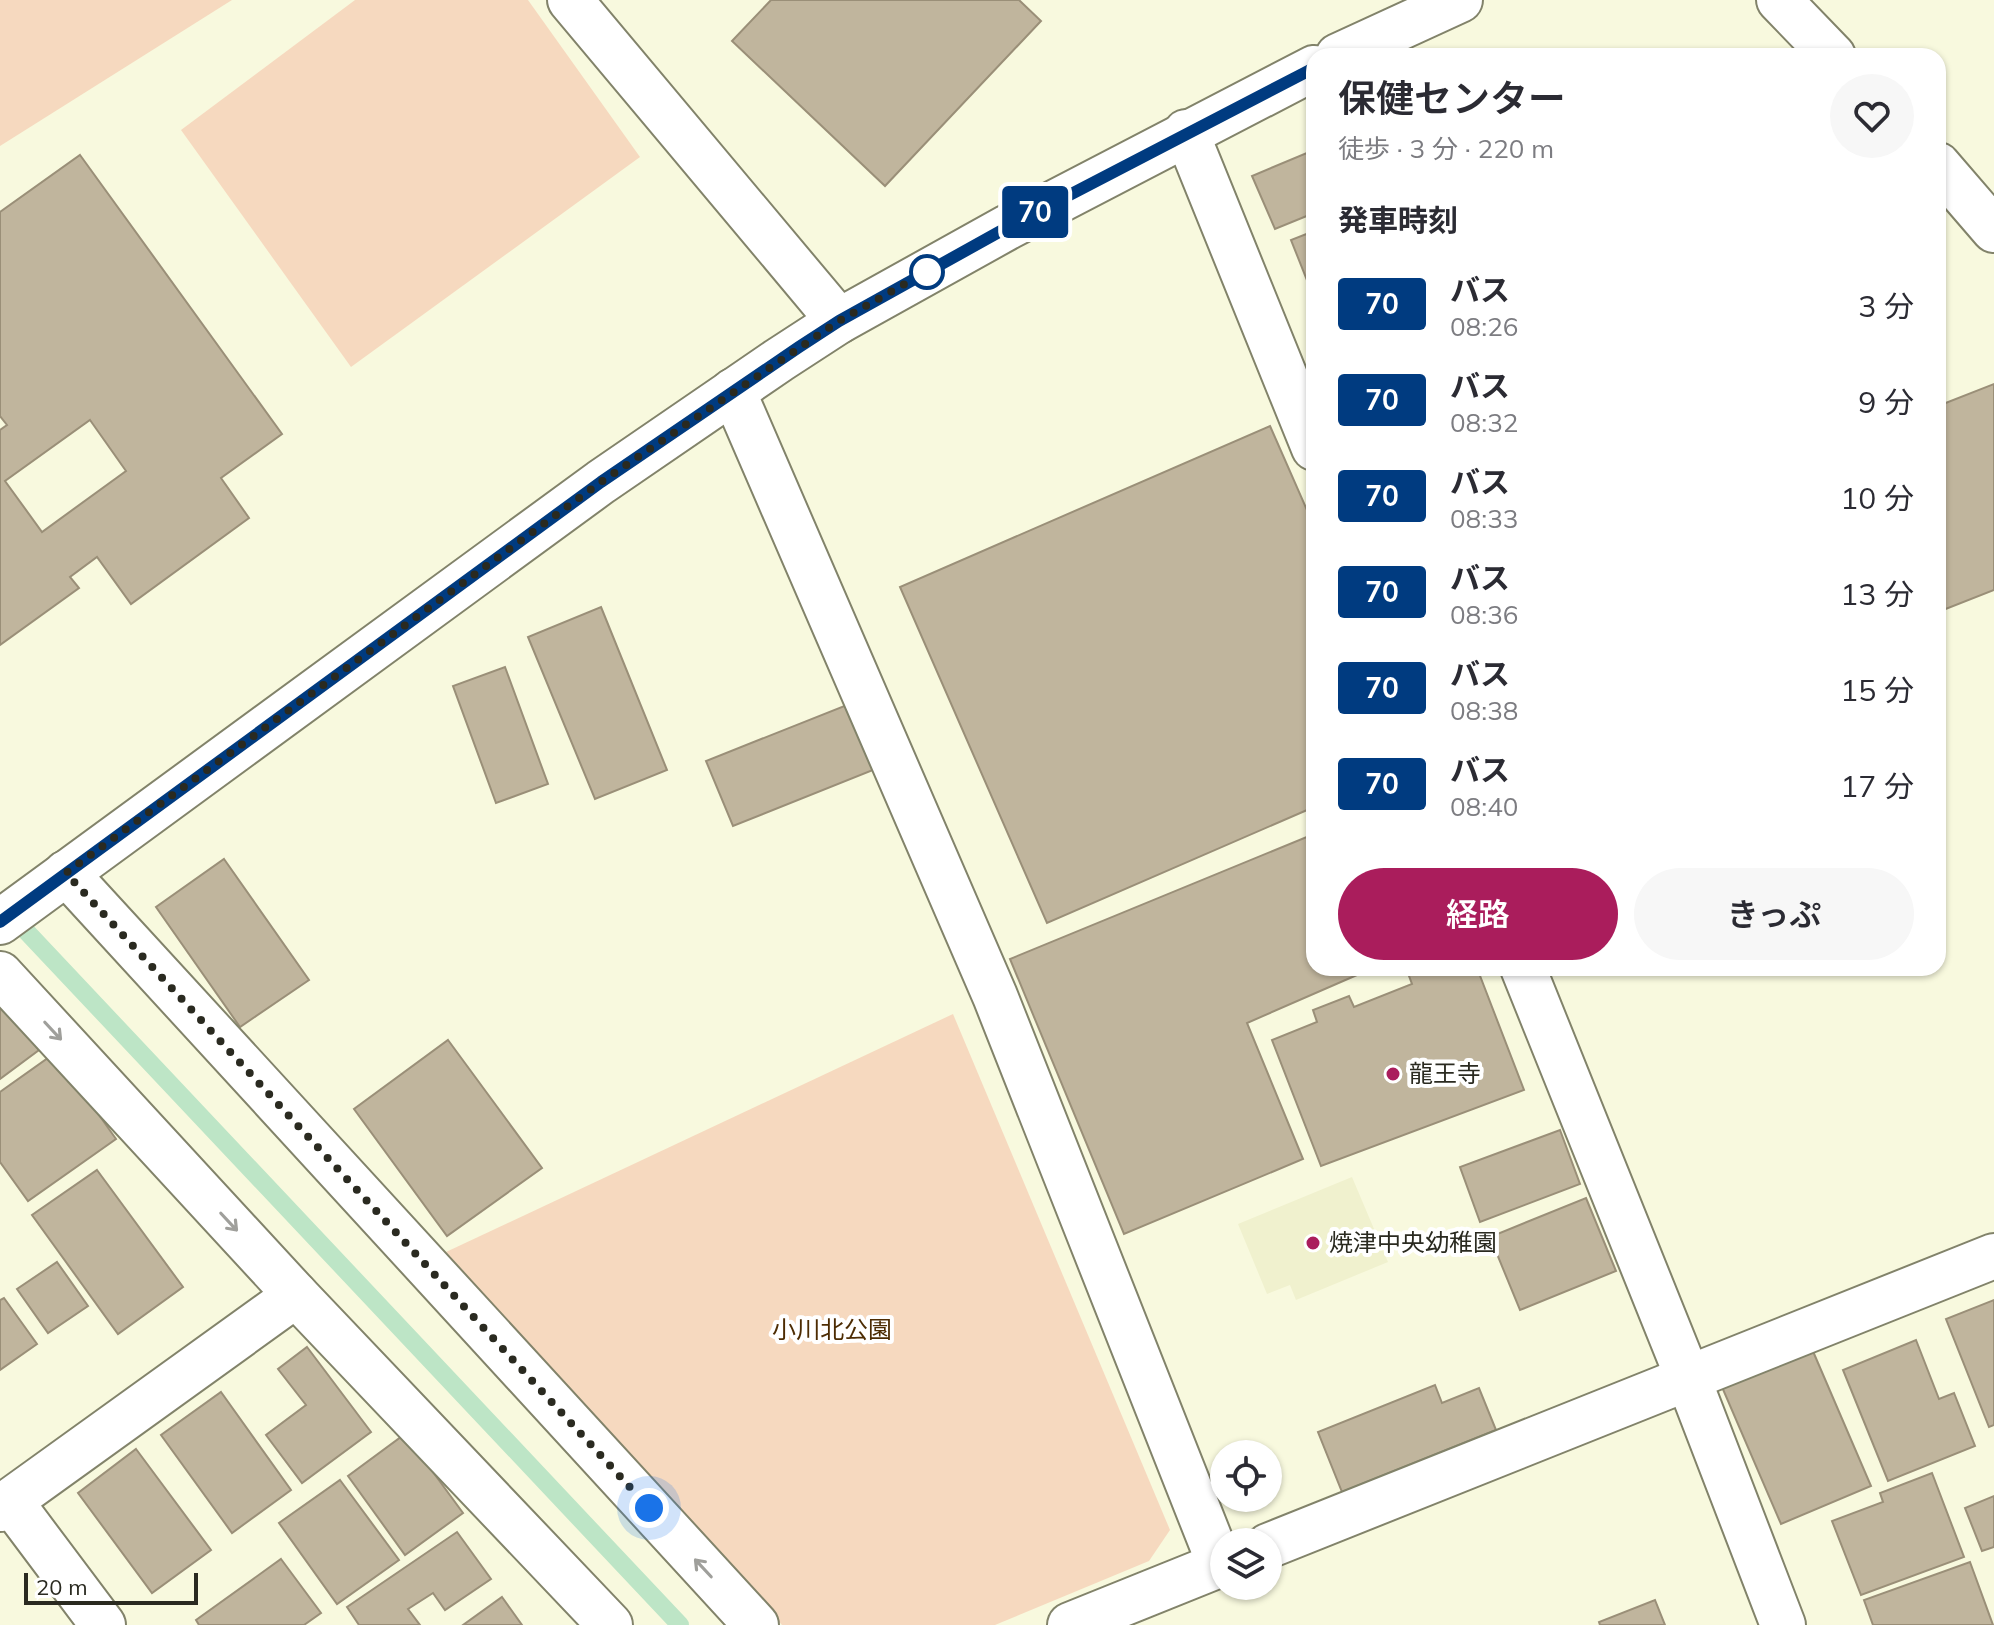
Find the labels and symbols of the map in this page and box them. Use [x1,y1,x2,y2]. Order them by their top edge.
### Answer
line badge: 70 [999,186,1071,238]
unlabelled marker [910,255,944,289]
one-way arrow [43,1021,62,1041]
place label: 龍王寺 [1409,1058,1481,1088]
marker: 龍王寺 [1384,1065,1402,1083]
one-way arrow [220,1212,239,1232]
place label: 焼津中央幼稚園 [1329,1227,1497,1257]
marker: 焼津中央幼稚園 [1304,1234,1322,1252]
park label: 小川北公園 [772,1314,892,1344]
your location [629,1488,669,1528]
one-way arrow [695,1558,713,1578]
scale bar [24,1569,198,1605]

